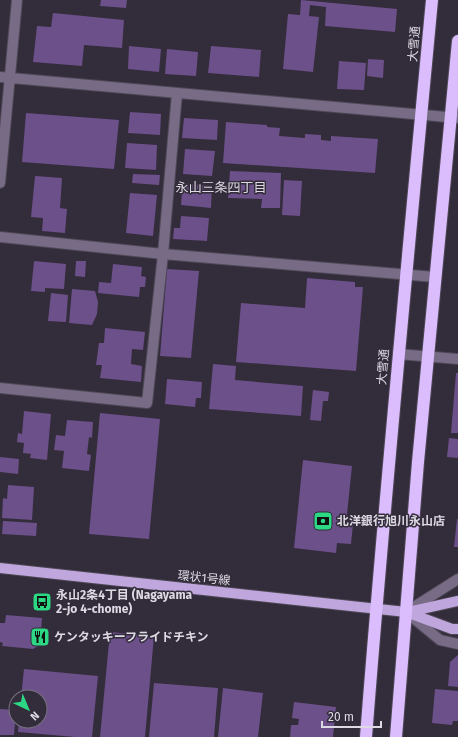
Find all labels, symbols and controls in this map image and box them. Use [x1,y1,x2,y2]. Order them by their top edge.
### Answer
street label: 大雪通 [405,25,423,63]
district label: 永山三条四丁目 [175,180,267,195]
street label: 大雪通 [374,348,392,386]
bank icon: 北洋銀行旭川永山店 [312,510,334,532]
place label: 北洋銀行旭川永山店 [337,514,445,528]
street label: 環状1号線 [177,568,231,588]
place label: 永山2条4丁目 (Nagayama 2-jo 4-chome) [56,588,193,616]
bus stop icon: 永山2条4丁目 (Nagayama 2-jo 4-chome) [31,591,53,613]
restaurant icon: ケンタッキーフライドチキン [29,626,51,648]
place label: ケンタッキーフライドチキン [54,630,209,644]
north arrow [8,689,48,729]
scale bar [322,703,381,729]
text: N [27,709,42,723]
text: 20 m [328,710,354,724]

